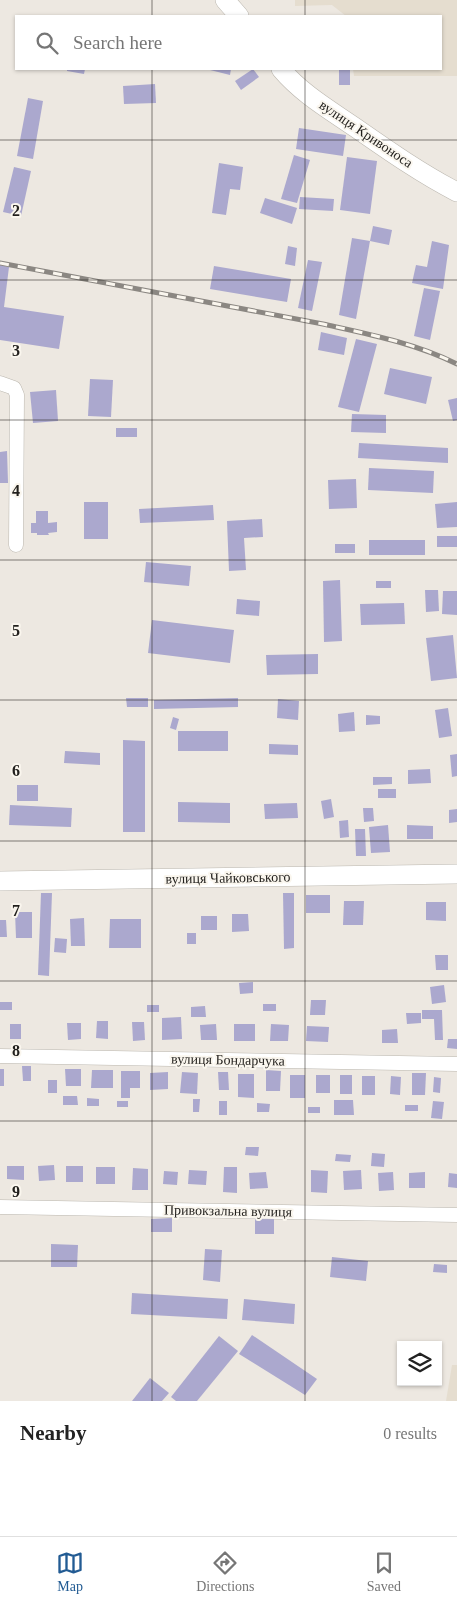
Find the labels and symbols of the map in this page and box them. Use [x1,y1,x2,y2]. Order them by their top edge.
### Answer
street label: вулиця Кривоноса [317,97,416,171]
text: 2 [12,202,20,219]
text: 3 [12,342,20,359]
text: 4 [12,482,20,499]
text: 5 [12,622,20,639]
text: 6 [12,762,20,779]
street label: вулиця Чайковського [165,869,291,887]
text: 7 [12,902,20,919]
text: 8 [12,1042,20,1059]
street label: вулиця Бондарчука [171,1052,286,1069]
text: 9 [12,1183,20,1200]
street label: Привокзальна вулиця [164,1202,293,1220]

